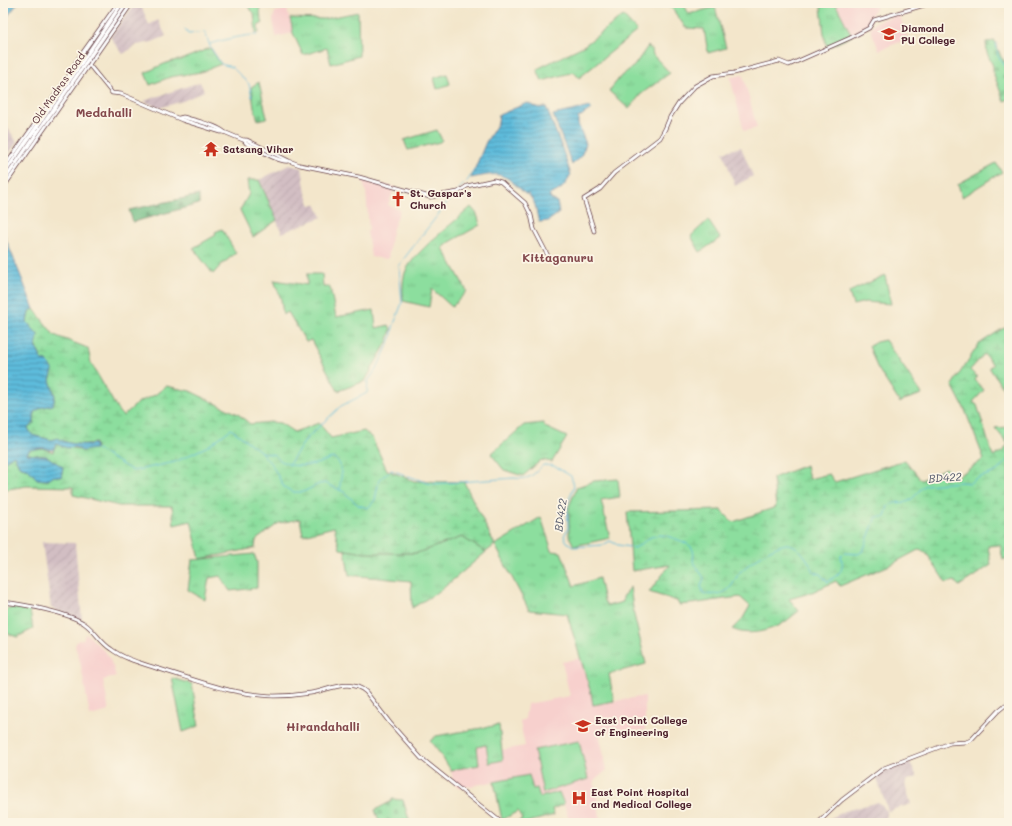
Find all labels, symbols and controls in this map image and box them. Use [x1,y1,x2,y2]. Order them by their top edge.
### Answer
place label: Diamond PU College [901,21,955,47]
school or university icon: Diamond PU College [880,25,898,43]
street label: Old Madras Road [28,49,88,127]
district label: Medahalli [76,104,132,120]
temple icon: Satsang Vihar [202,140,220,158]
place label: Satsang Vihar [223,142,293,156]
place label: St. Gaspar's Church [410,186,472,212]
church icon: St. Gaspar's Church [389,190,407,208]
district label: Kittaganuru [522,249,594,265]
water label: BD422 [928,468,962,486]
water label: BD422 [550,498,570,532]
place label: East Point College of Engineering [595,713,687,739]
school or university icon: East Point College of Engineering [574,717,592,735]
district label: Hirandahalli [286,718,360,734]
place label: East Point Hospital and Medical College [591,785,692,811]
hospital icon: East Point Hospital and Medical College [570,789,588,807]

